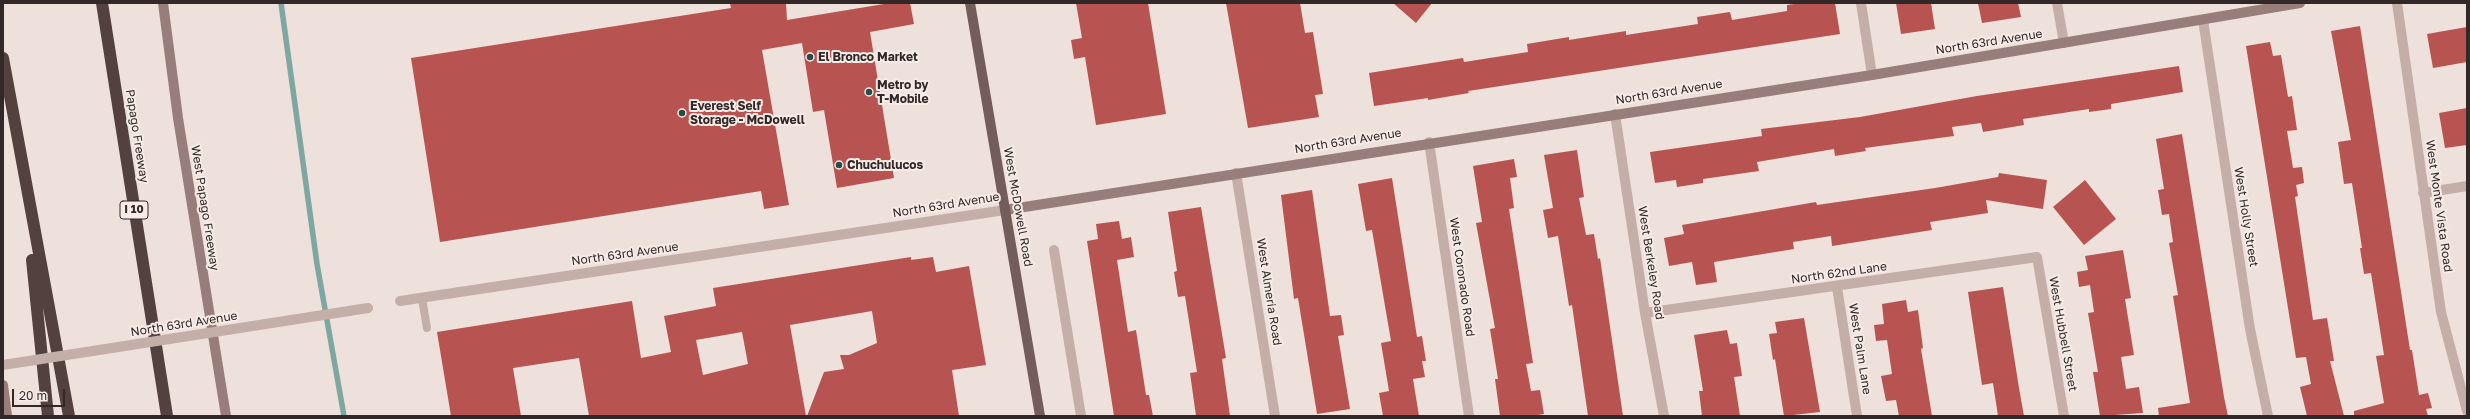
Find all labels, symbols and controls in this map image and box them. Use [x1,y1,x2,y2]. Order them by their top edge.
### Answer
street label: North 63rd Avenue [1935,26,2043,58]
place label: El Bronco Market [818,50,918,64]
marker: El Bronco Market [805,52,815,62]
street label: North 63rd Avenue [1615,76,1723,108]
place label: Metro by T-Mobile [877,78,929,106]
marker: Metro by T-Mobile [864,87,874,97]
street label: Papago Freeway [122,88,152,184]
place label: Everest Self Storage - McDowell [690,99,805,127]
marker: Everest Self Storage - McDowell [677,108,687,118]
street label: North 63rd Avenue [1294,125,1402,157]
street label: West Monte Vista Road [2423,139,2455,273]
street label: West Papago Freeway [188,144,222,272]
street label: West McDowell Road [1000,146,1036,268]
place label: Chuchulucos [847,158,923,172]
marker: Chuchulucos [834,160,844,170]
street label: West Holly Street [2231,166,2261,268]
street label: North 63rd Avenue [892,189,1000,221]
road number: I 10 [120,201,148,219]
street label: West Berkeley Road [1635,205,1667,321]
street label: West Coronado Road [1446,216,1478,338]
street label: West Almeria Road [1253,237,1285,347]
street label: North 63rd Avenue [571,239,679,269]
street label: North 62nd Lane [1790,259,1888,287]
street label: West Hubbell Street [2046,275,2080,393]
street label: West Palm Lane [1846,302,1874,396]
street label: North 63rd Avenue [130,308,238,340]
scale bar [14,381,67,407]
text: 20 m [19,388,47,403]

